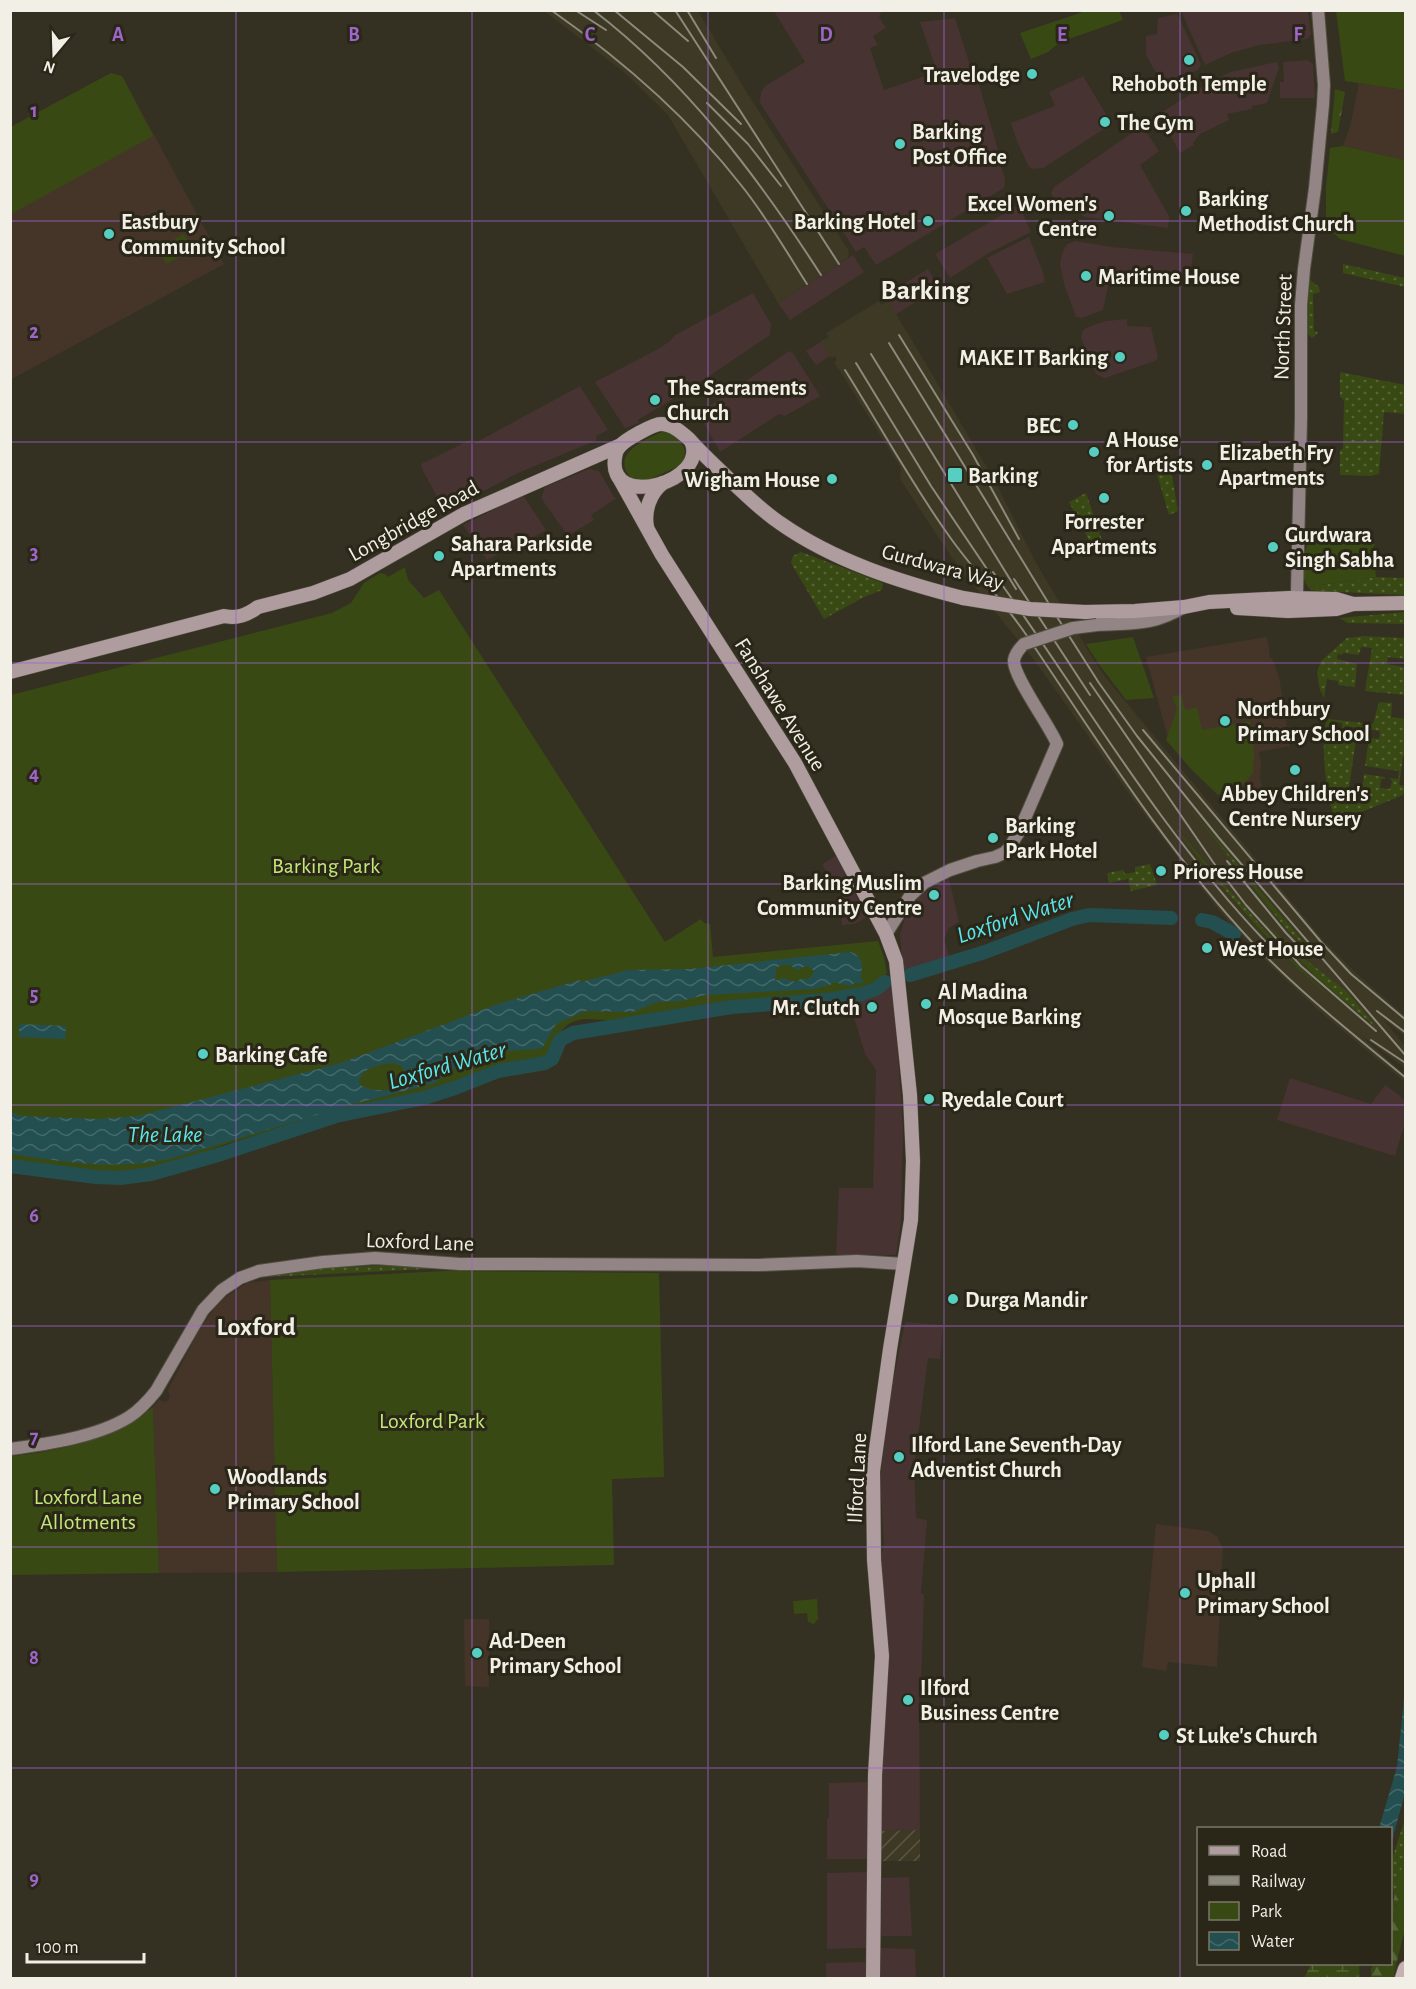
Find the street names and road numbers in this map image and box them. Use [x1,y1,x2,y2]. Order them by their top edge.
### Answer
street label: North Street [1270,274,1296,380]
street label: Longbridge Road [345,476,482,566]
street label: Gurdwara Way [879,540,1007,594]
street label: Fanshawe Avenue [731,634,830,775]
street label: Loxford Lane [365,1229,475,1255]
street label: Ilford Lane [844,1432,870,1524]

